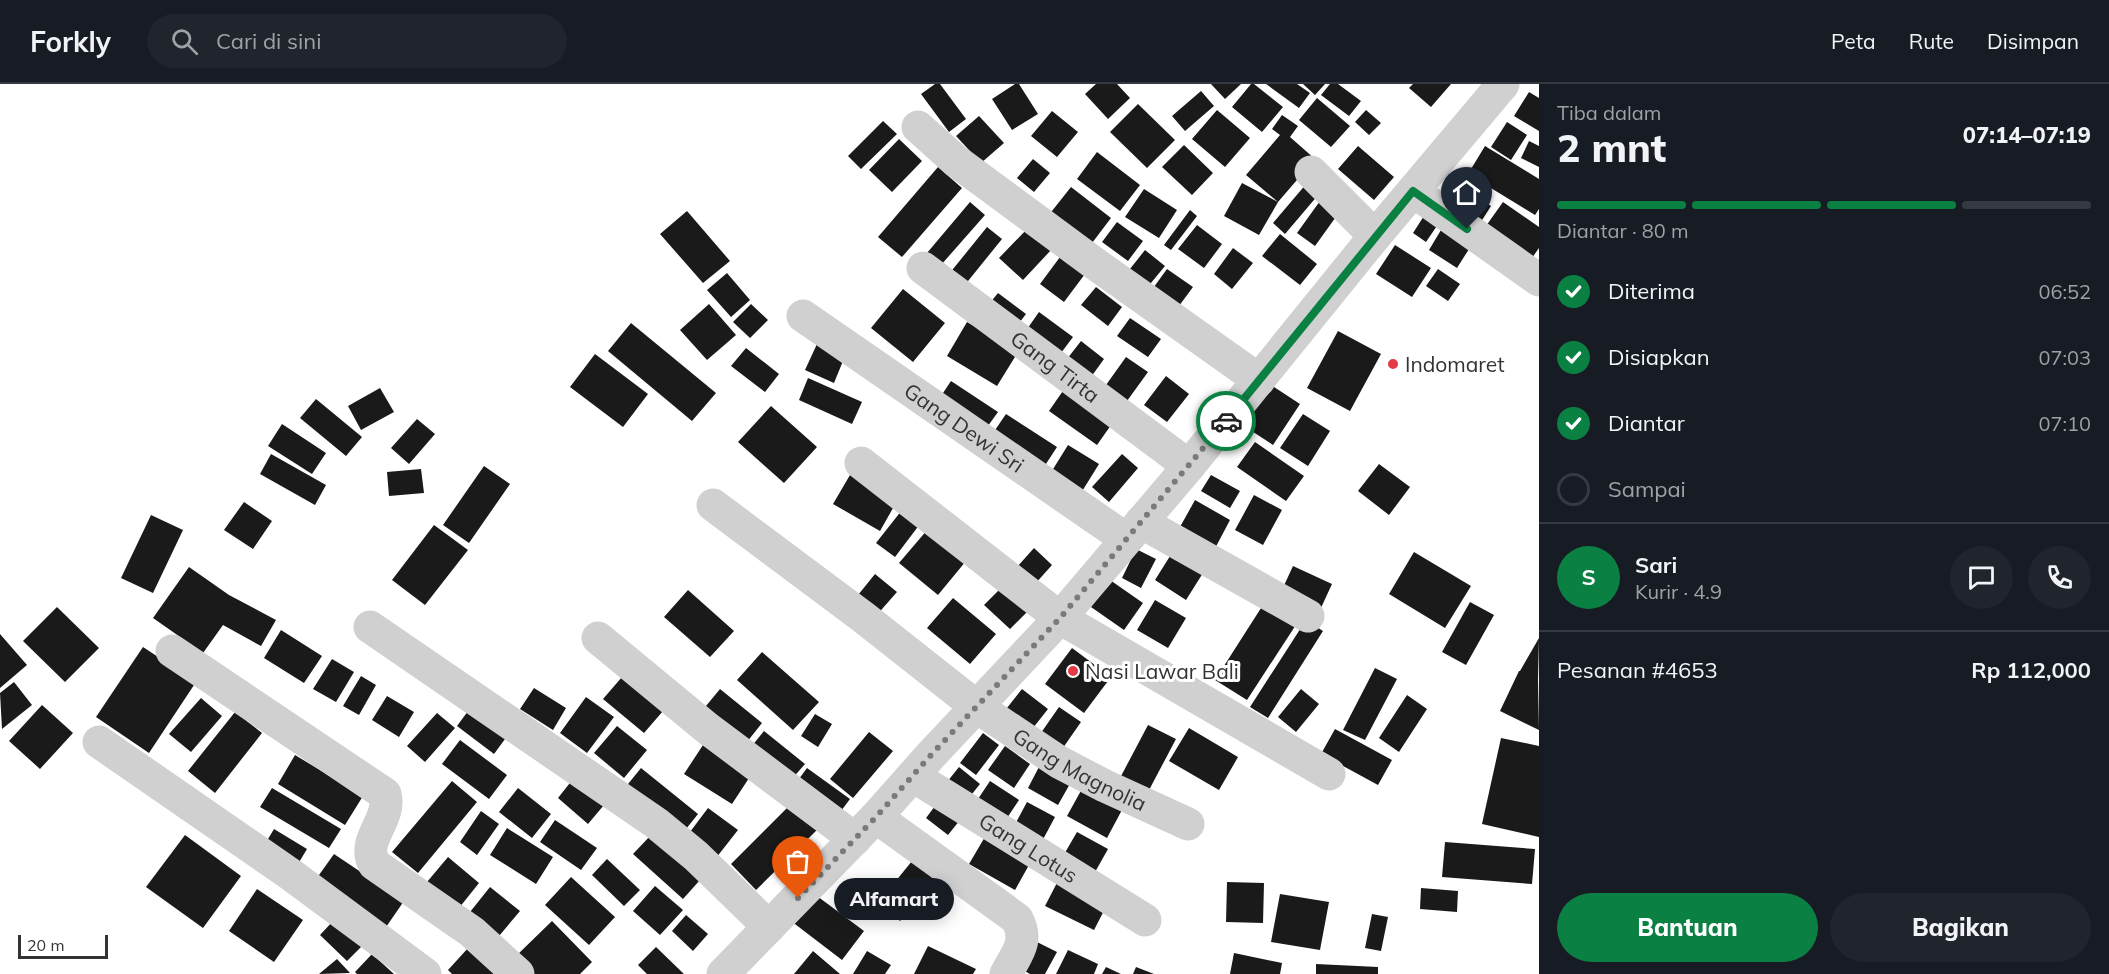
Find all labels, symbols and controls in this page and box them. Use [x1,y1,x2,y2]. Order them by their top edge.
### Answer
search box [147,14,567,68]
text: Forkly [30,24,111,59]
icon: search [168,25,201,58]
text: Cari di sini [216,27,321,55]
text: Peta [1831,28,1876,54]
text: Rute [1909,28,1954,54]
text: Disimpan [1987,28,2079,54]
text: Tiba dalam [1557,100,1661,125]
text: 07:14–07:19 [1963,121,2091,149]
text: 2 mnt [1557,123,1666,172]
pin [1441,167,1492,229]
icon: home [1450,176,1483,209]
text: Diantar · 80 m [1557,218,1689,243]
icon: check [1557,275,1590,308]
text: Diterima [1608,277,1695,305]
text: 06:52 [2038,279,2091,304]
street label: Gang Tirta [1006,325,1105,408]
icon: check [1557,341,1590,374]
text: Disiapkan [1608,343,1710,371]
text: 07:03 [2038,345,2091,370]
place label: Indomaret [1405,351,1505,377]
marker: Indomaret [1386,357,1400,371]
street label: Gang Dewi Sri [899,377,1029,478]
courier [1196,391,1256,451]
icon: car [1210,405,1243,438]
icon: check [1557,407,1590,440]
text: Diantar [1608,409,1685,437]
text: 07:10 [2038,411,2091,436]
text: Sampai [1608,475,1686,503]
button: chat [1950,546,2013,609]
button: phone [2028,546,2091,609]
text: Sari [1635,551,1677,579]
text: S [1581,563,1596,591]
text: Kurir · 4.9 [1635,579,1722,604]
text: Pesanan #4653 [1557,656,1718,684]
text: Rp 112,000 [1971,656,2091,684]
place label: Nasi Lawar Bali [1085,658,1239,684]
marker: Nasi Lawar Bali [1066,664,1080,678]
street label: Gang Magnolia [1008,722,1151,816]
street label: Gang Lotus [974,807,1083,888]
pin [772,836,823,898]
icon: bag [781,845,814,878]
callout: Alfamart [834,877,954,919]
text: Alfamart [850,886,938,911]
button: Bantuan [1557,893,1818,962]
button: Bagikan [1830,893,2091,962]
scale bar [18,932,108,960]
text: 20 m [27,935,64,955]

